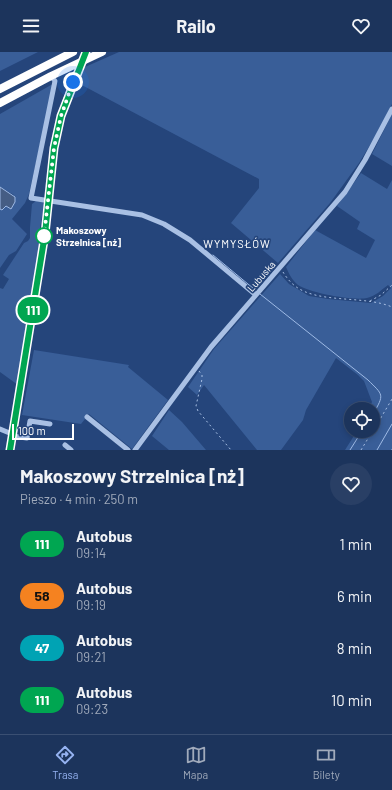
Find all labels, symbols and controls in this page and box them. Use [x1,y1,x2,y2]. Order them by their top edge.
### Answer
icon: menu [20,15,42,37]
text: Railo [176,15,216,37]
icon: heart [350,15,372,37]
your location [63,72,83,92]
place label: Makoszowy Strzelnica [nż] [56,224,121,248]
marker: Makoszowy Strzelnica [nż] [35,227,53,245]
district label: WYMYSŁÓW [203,237,271,250]
street label: Lubuska [244,258,278,294]
line badge: 111 [10,297,56,323]
text: 111 [25,301,41,318]
map controls [344,402,380,438]
button: locate [344,402,380,438]
scale bar [12,422,74,441]
text: 100 m [18,424,46,437]
button: heart [330,463,372,505]
text: Makoszowy Strzelnica [nż] [20,464,244,487]
text: Pieszo · 4 min · 250 m [20,491,138,507]
text: Autobus [76,527,132,545]
text: 111 [34,535,50,552]
text: 1 min [339,535,372,553]
text: 09:14 [76,545,106,561]
text: Autobus [76,579,132,597]
text: 58 [34,587,50,604]
text: 6 min [337,587,372,605]
text: 09:19 [76,597,106,613]
text: Autobus [76,631,132,649]
text: 47 [35,639,49,656]
text: 8 min [337,639,372,657]
text: 09:21 [76,649,106,665]
text: Autobus [76,683,132,701]
text: 111 [34,691,50,708]
text: 10 min [331,691,372,709]
text: 09:23 [76,701,108,717]
tab: Trasa [52,744,78,781]
tab: Mapa [183,744,208,781]
tab: Bilety [313,744,340,781]

